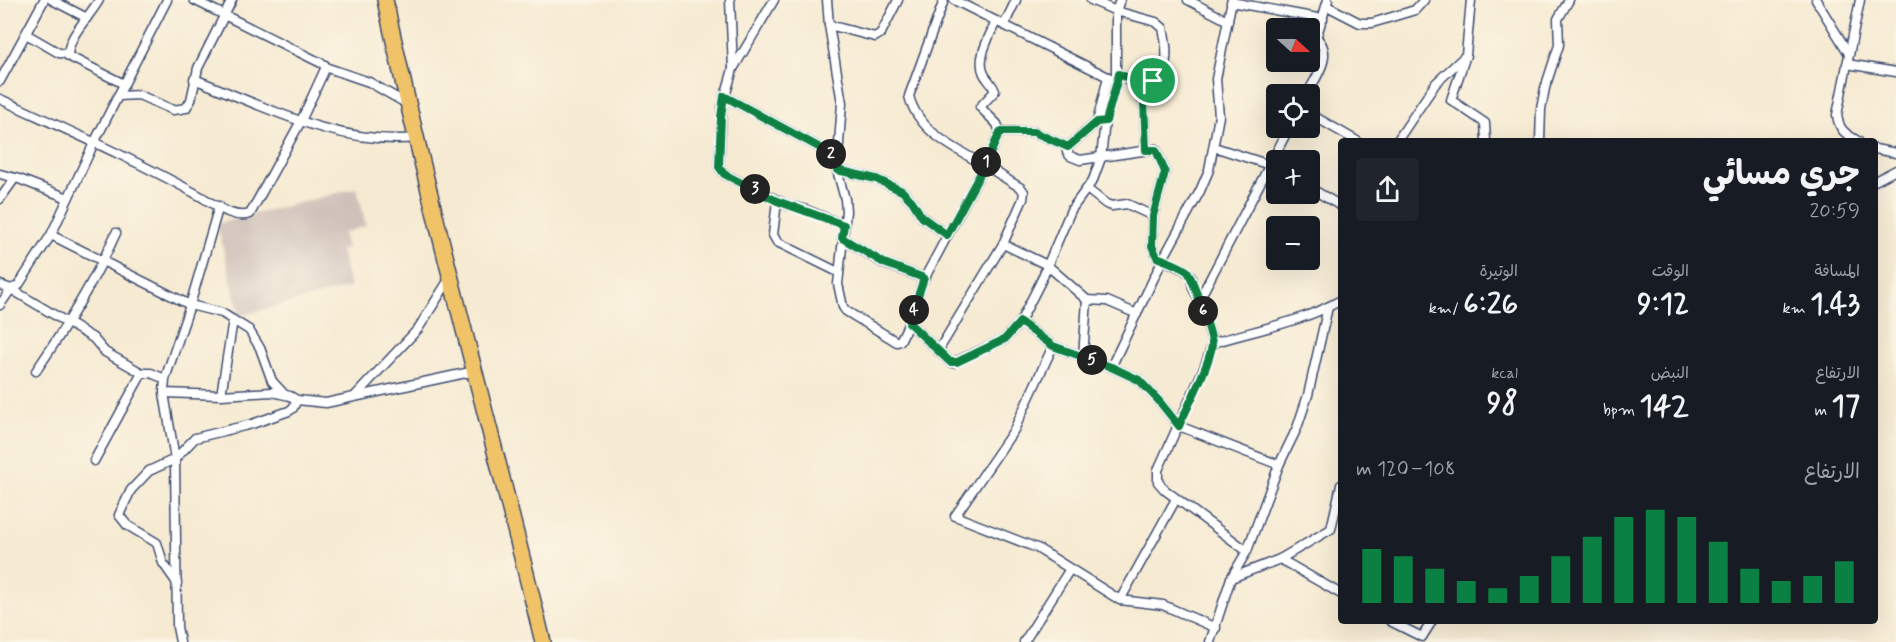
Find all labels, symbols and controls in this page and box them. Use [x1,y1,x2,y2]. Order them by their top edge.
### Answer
north arrow [1266,18,1320,72]
map controls [1266,18,1320,270]
pin [1127,55,1178,106]
icon: arrive [1136,64,1169,97]
button: locate [1266,84,1320,138]
pin: 2 [816,139,846,169]
text: 2 [827,143,835,164]
pin: 1 [971,147,1001,177]
button: + [1266,150,1320,204]
text: 1 [982,151,990,172]
text: جري مسائي [1703,153,1860,197]
button: share [1356,158,1419,221]
pin: 3 [740,174,770,204]
text: 3 [751,178,759,199]
text: 20:59 [1810,198,1860,225]
button: − [1266,216,1320,270]
text: الوتيرة [1479,261,1518,282]
text: الوقت [1652,261,1689,282]
text: المسافة [1814,261,1860,282]
text: 6:26 [1463,285,1518,324]
text: 9:12 [1637,285,1689,324]
text: 1.43 [1810,285,1860,324]
pin: 4 [899,295,929,325]
pin: 6 [1188,296,1218,326]
text: /km [1429,298,1463,319]
text: km [1783,298,1810,319]
text: 4 [909,299,919,320]
text: 6 [1199,300,1207,321]
pin: 5 [1077,345,1107,375]
text: 5 [1087,349,1097,370]
text: kcal [1491,363,1518,384]
text: النبض [1651,363,1689,384]
text: الارتفاع [1815,363,1860,384]
text: 98 [1487,384,1518,423]
text: 142 [1640,387,1689,426]
text: 17 [1832,387,1860,426]
text: bpm [1603,400,1640,421]
text: m [1814,400,1832,421]
text: 108–120 m [1356,456,1455,483]
text: الارتفاع [1804,459,1860,486]

